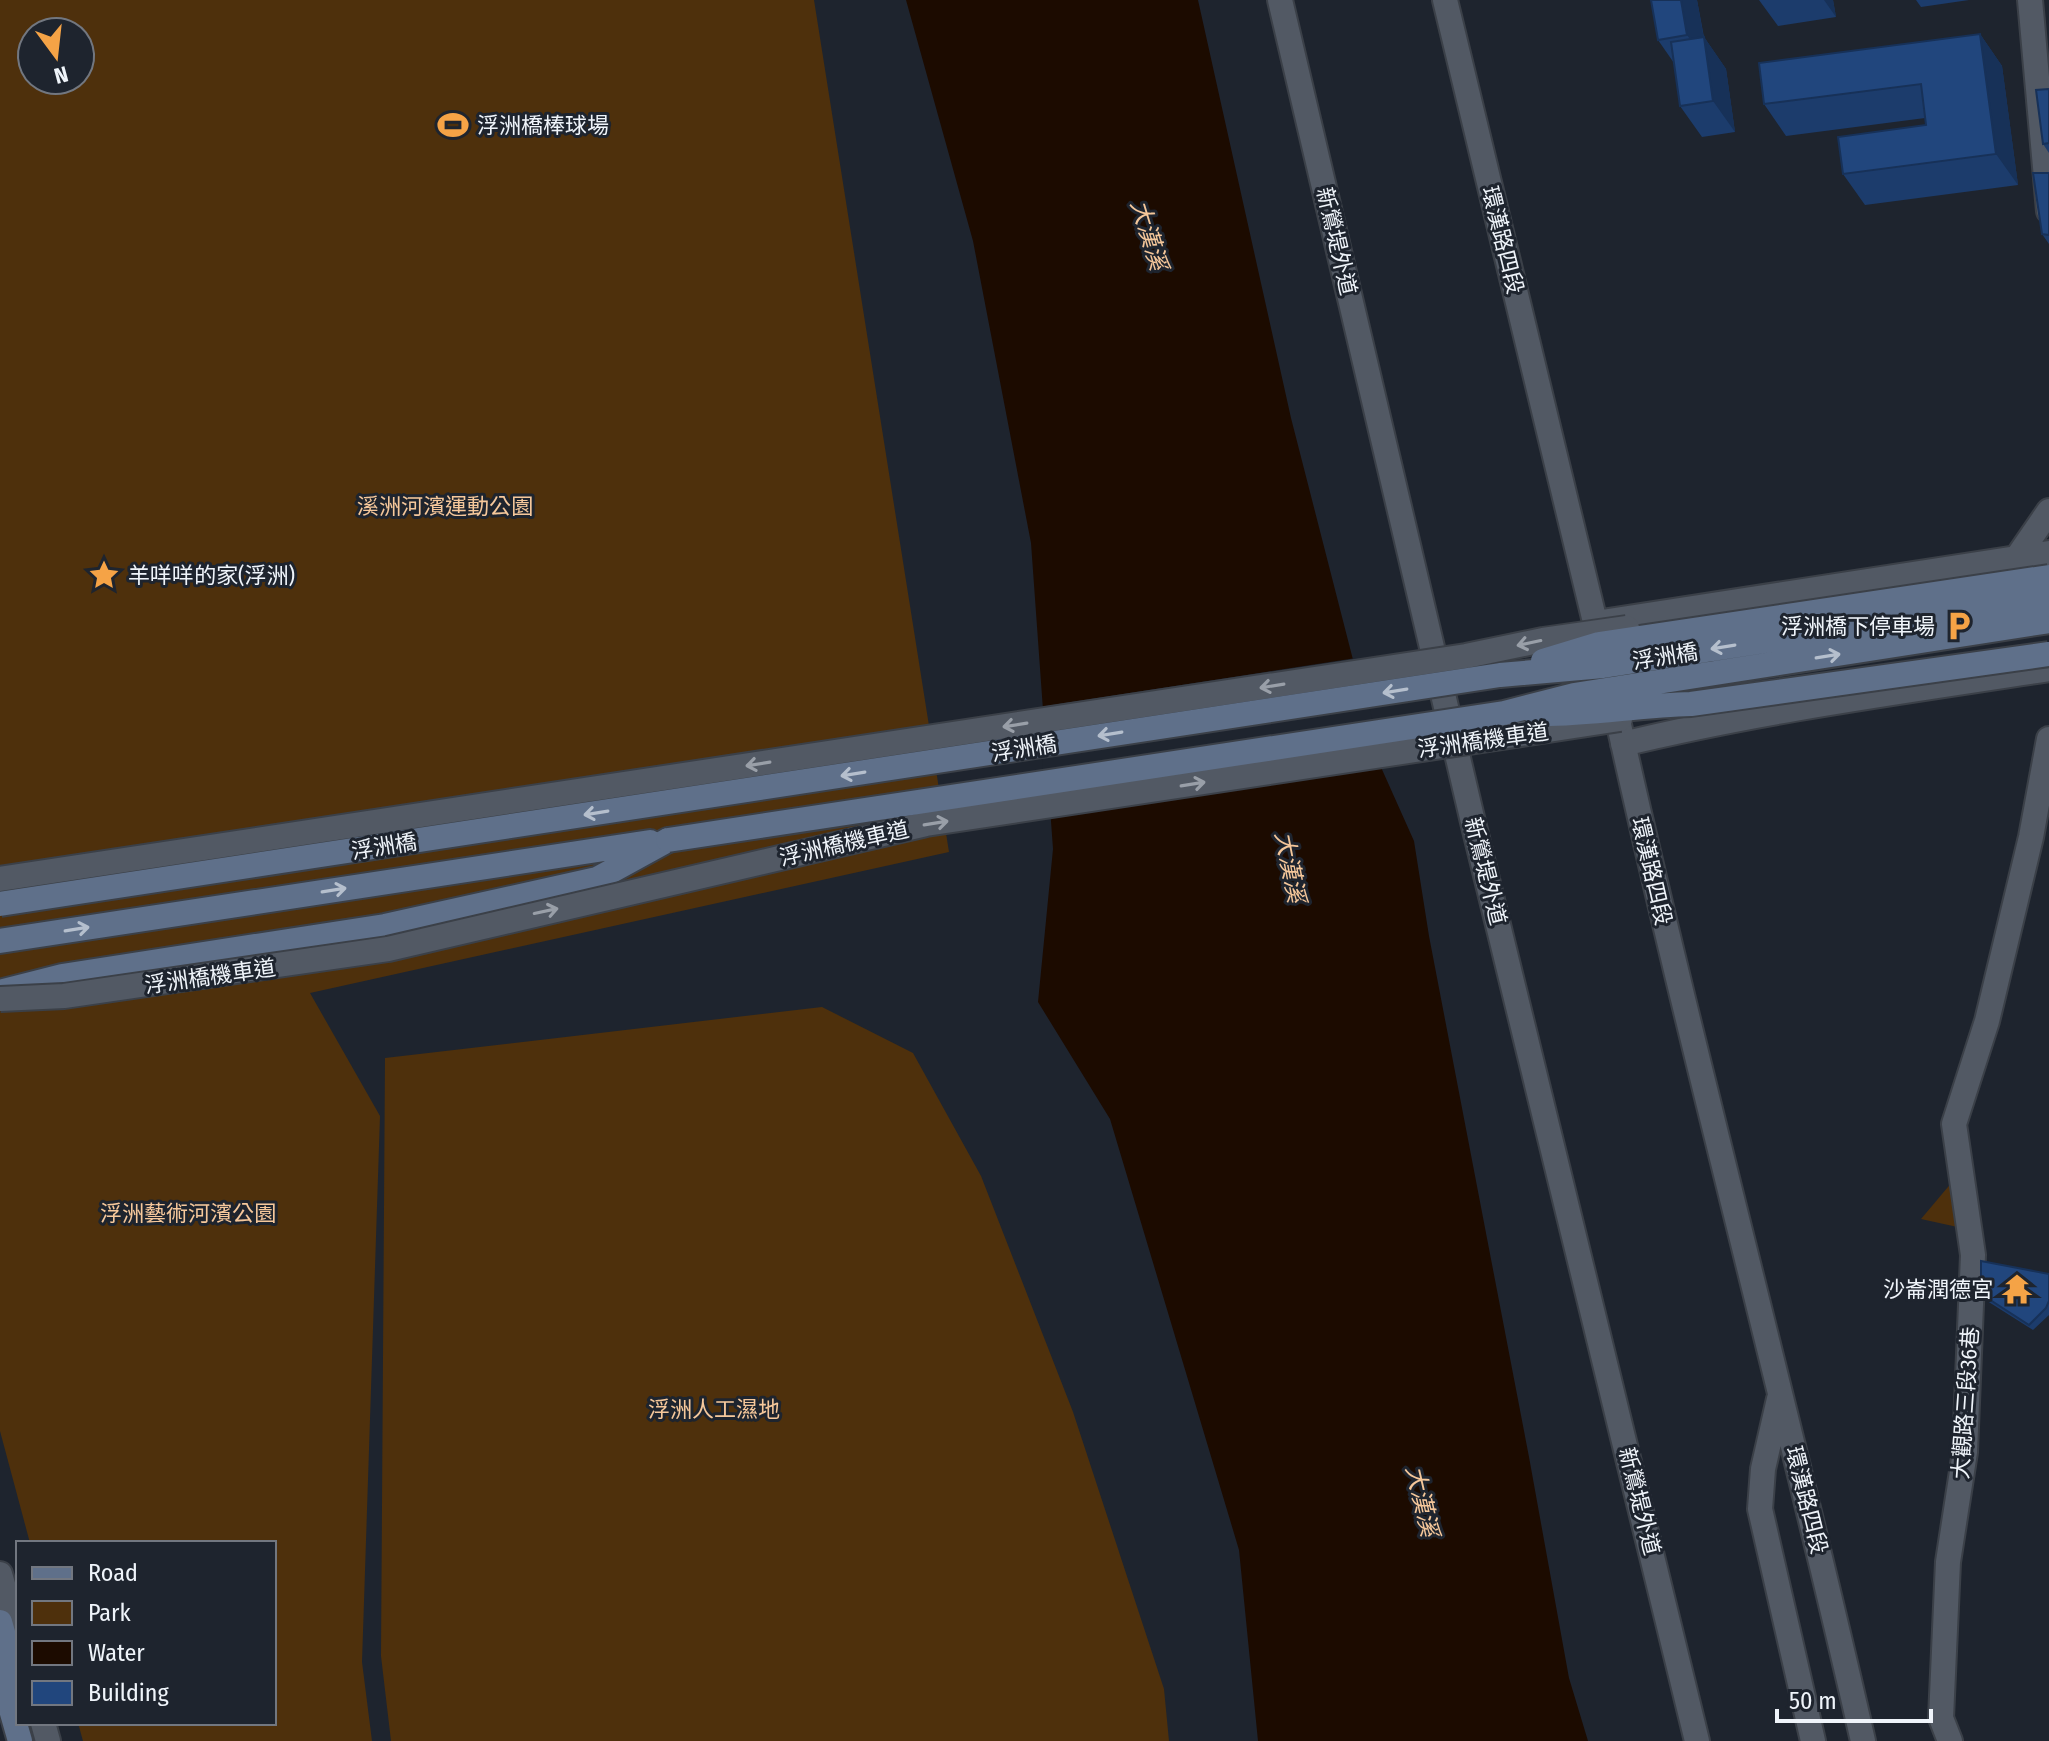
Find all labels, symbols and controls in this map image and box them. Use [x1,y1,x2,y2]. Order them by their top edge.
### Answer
north arrow [16,16,96,96]
text: N [51,60,71,90]
sports icon: 浮洲橋棒球場 [436,108,470,142]
place label: 浮洲橋棒球場 [477,112,609,139]
street label: 環漢路四段 [1476,183,1529,297]
street label: 新鶯堤外道 [1311,184,1362,298]
water label: 大漢溪 [1125,196,1174,276]
park label: 溪洲河濱運動公園 [357,493,533,520]
place icon: 羊咩咩的家(浮洲) [87,558,121,592]
place label: 羊咩咩的家(浮洲) [128,562,295,589]
parking icon: 浮洲橋下停車場 [1942,609,1976,643]
place label: 浮洲橋下停車場 [1781,613,1935,640]
one-way arrow [1517,636,1542,651]
street label: 浮洲橋 [1630,638,1700,675]
one-way arrow [1711,640,1736,655]
one-way arrow [1815,647,1841,662]
one-way arrow [1260,679,1286,694]
one-way arrow [1383,684,1408,699]
one-way arrow [1003,718,1028,733]
street label: 浮洲橋機車道 [1416,718,1550,763]
one-way arrow [1098,728,1123,743]
street label: 浮洲橋 [989,730,1059,767]
one-way arrow [746,757,771,772]
one-way arrow [841,767,866,782]
one-way arrow [1180,776,1205,791]
one-way arrow [584,806,609,821]
street label: 新鶯堤外道 [1459,814,1512,928]
street label: 環漢路四段 [1626,814,1677,928]
street label: 浮洲橋機車道 [777,815,911,871]
one-way arrow [923,815,948,830]
street label: 浮洲橋 [349,828,419,865]
water label: 大漢溪 [1269,829,1311,908]
one-way arrow [321,882,346,897]
one-way arrow [533,903,558,918]
one-way arrow [64,921,89,936]
street label: 浮洲橋機車道 [143,954,277,999]
park label: 浮洲藝術河濱公園 [100,1200,276,1227]
temple icon: 沙崙潤德宮 [2000,1272,2034,1306]
place label: 沙崙潤德宮 [1883,1276,1993,1303]
street label: 大觀路三段36巷 [1947,1326,1984,1480]
park label: 浮洲人工濕地 [648,1396,780,1423]
street label: 環漢路四段 [1780,1443,1833,1557]
street label: 新鶯堤外道 [1613,1444,1666,1558]
water label: 大漢溪 [1400,1463,1444,1542]
legend [16,1541,276,1725]
text: Road [88,1559,138,1587]
text: Park [88,1599,131,1627]
text: Water [88,1639,145,1667]
scale bar [1777,1673,1931,1723]
text: Building [88,1679,170,1707]
text: 50 m [1789,1687,1837,1715]

